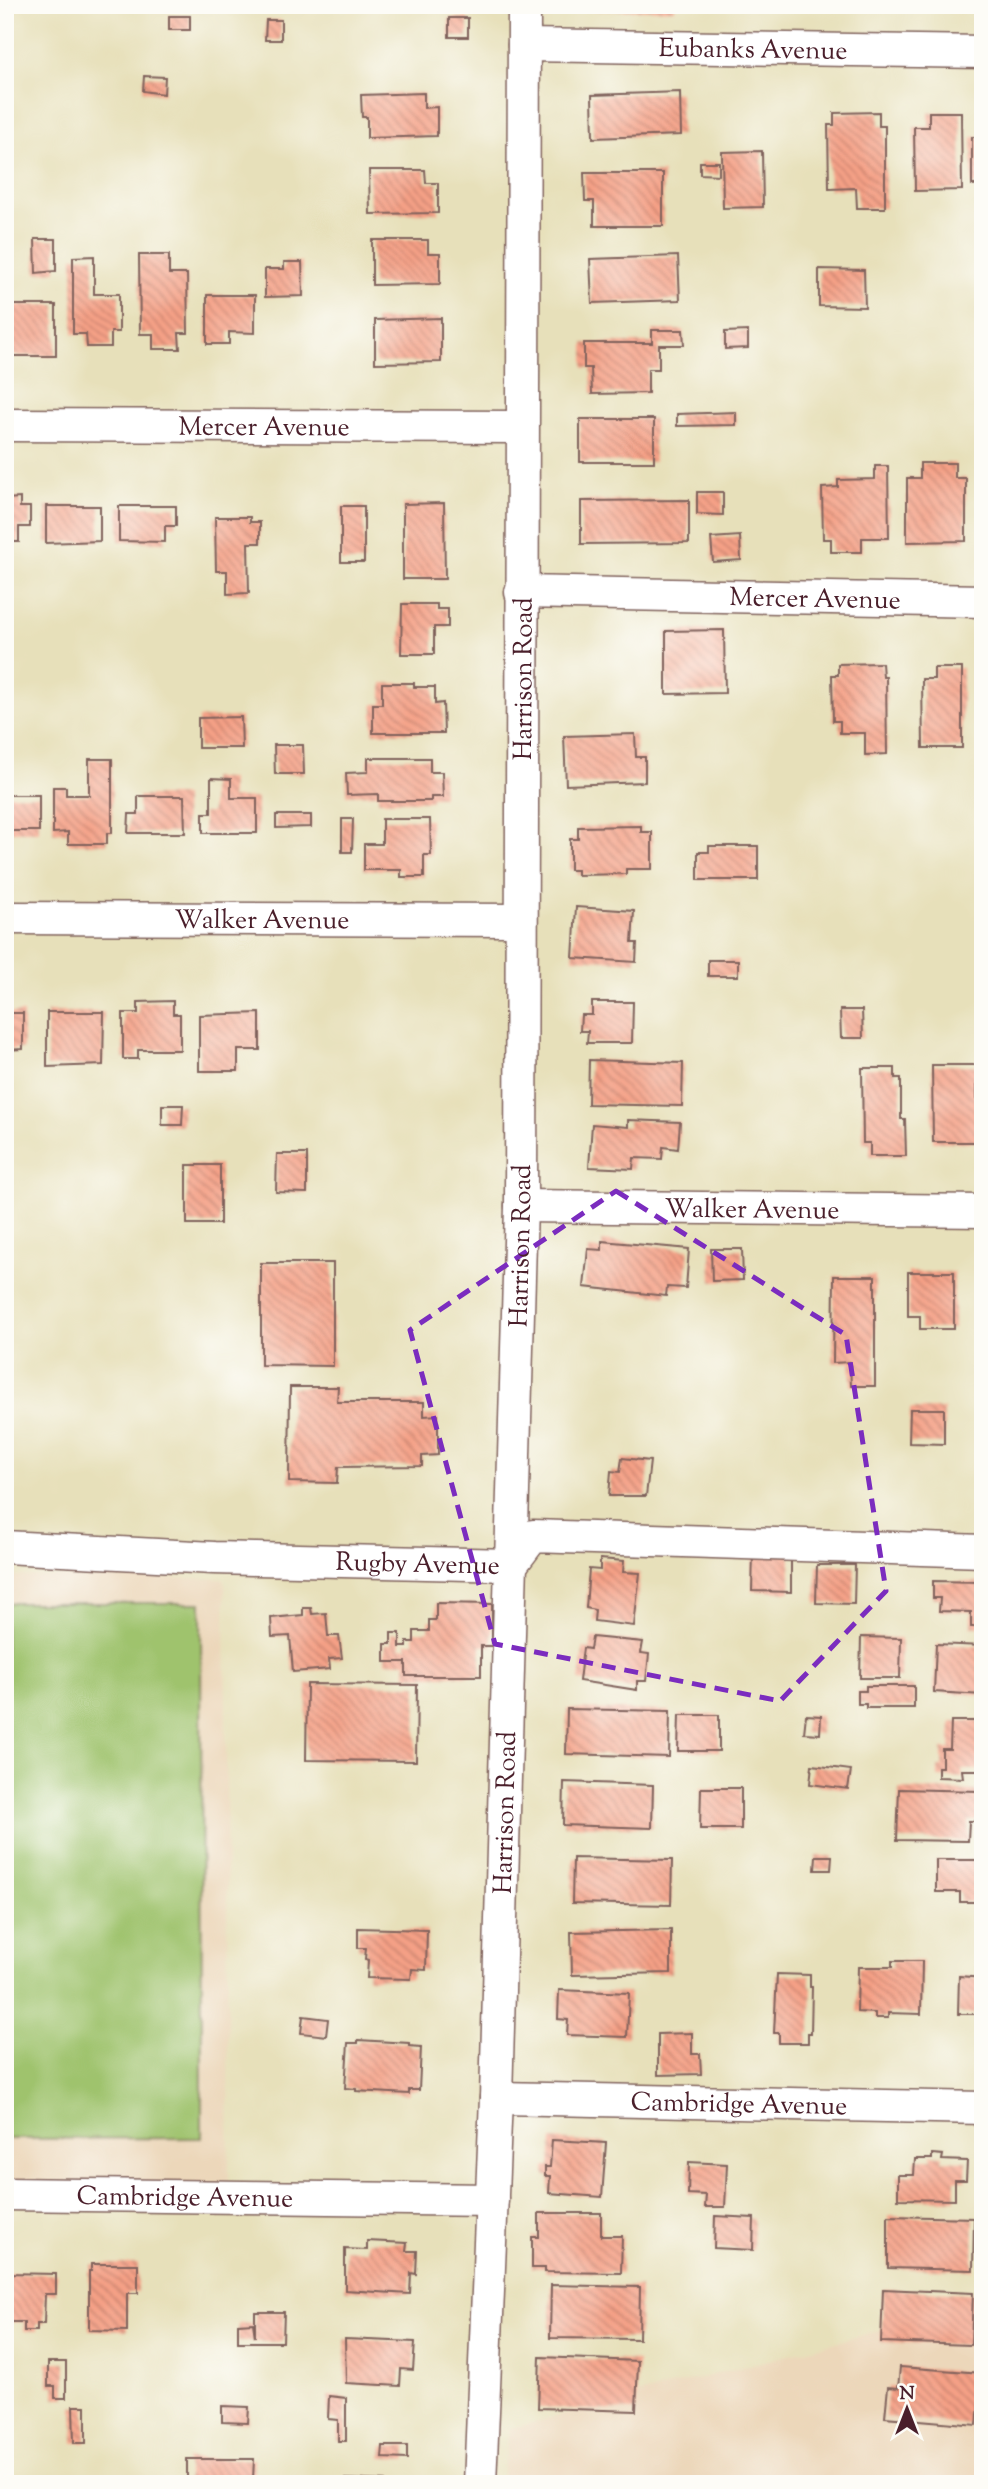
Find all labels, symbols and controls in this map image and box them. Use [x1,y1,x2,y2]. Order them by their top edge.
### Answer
street label: Eubanks Avenue [658,31,848,71]
street label: Mercer Avenue [178,410,350,447]
street label: Mercer Avenue [729,580,901,620]
street label: Harrison Road [506,597,544,760]
street label: Walker Avenue [174,903,350,940]
street label: Harrison Road [502,1164,542,1328]
street label: Walker Avenue [664,1192,840,1230]
street label: Rugby Avenue [335,1545,500,1586]
street label: Harrison Road [486,1730,527,1894]
street label: Cambridge Avenue [630,2085,848,2126]
street label: Cambridge Avenue [76,2179,294,2219]
north arrow [872,2374,942,2444]
text: N [899,2381,915,2408]

